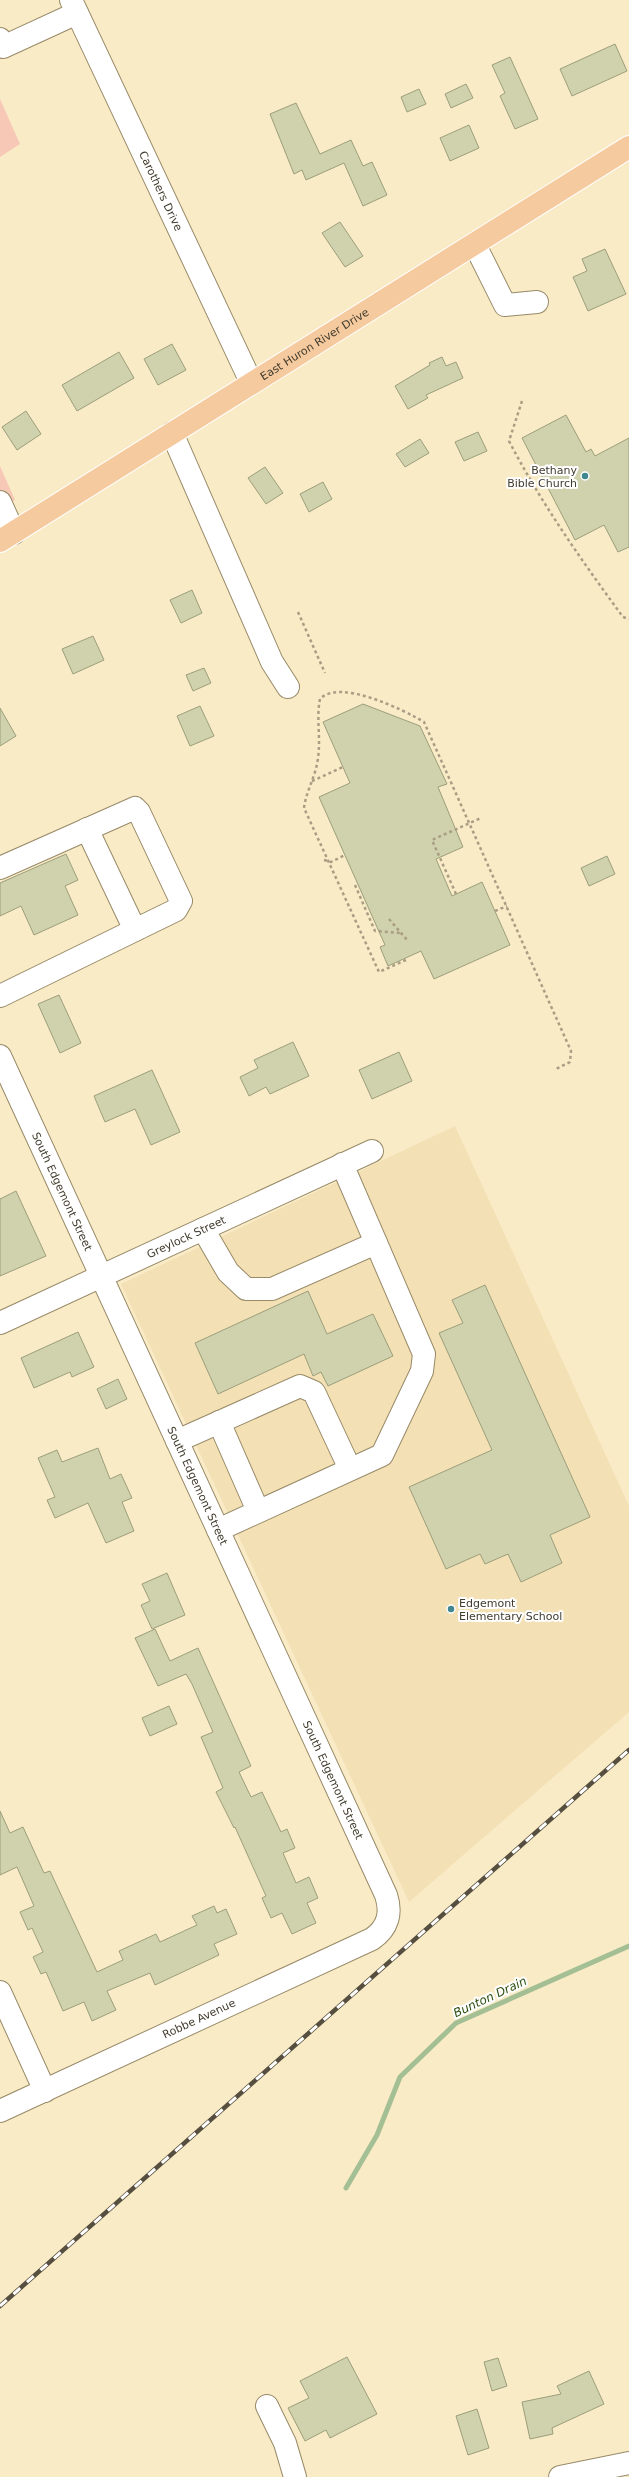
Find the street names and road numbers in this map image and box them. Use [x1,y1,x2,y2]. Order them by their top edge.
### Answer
street label: Carothers Drive [137,149,185,233]
street label: East Huron River Drive [258,305,371,383]
street label: South Edgemont Street [29,1130,95,1253]
street label: Greylock Street [145,1213,228,1261]
street label: South Edgemont Street [165,1424,231,1548]
street label: South Edgemont Street [300,1719,366,1842]
street label: Robbe Avenue [160,1996,238,2042]

